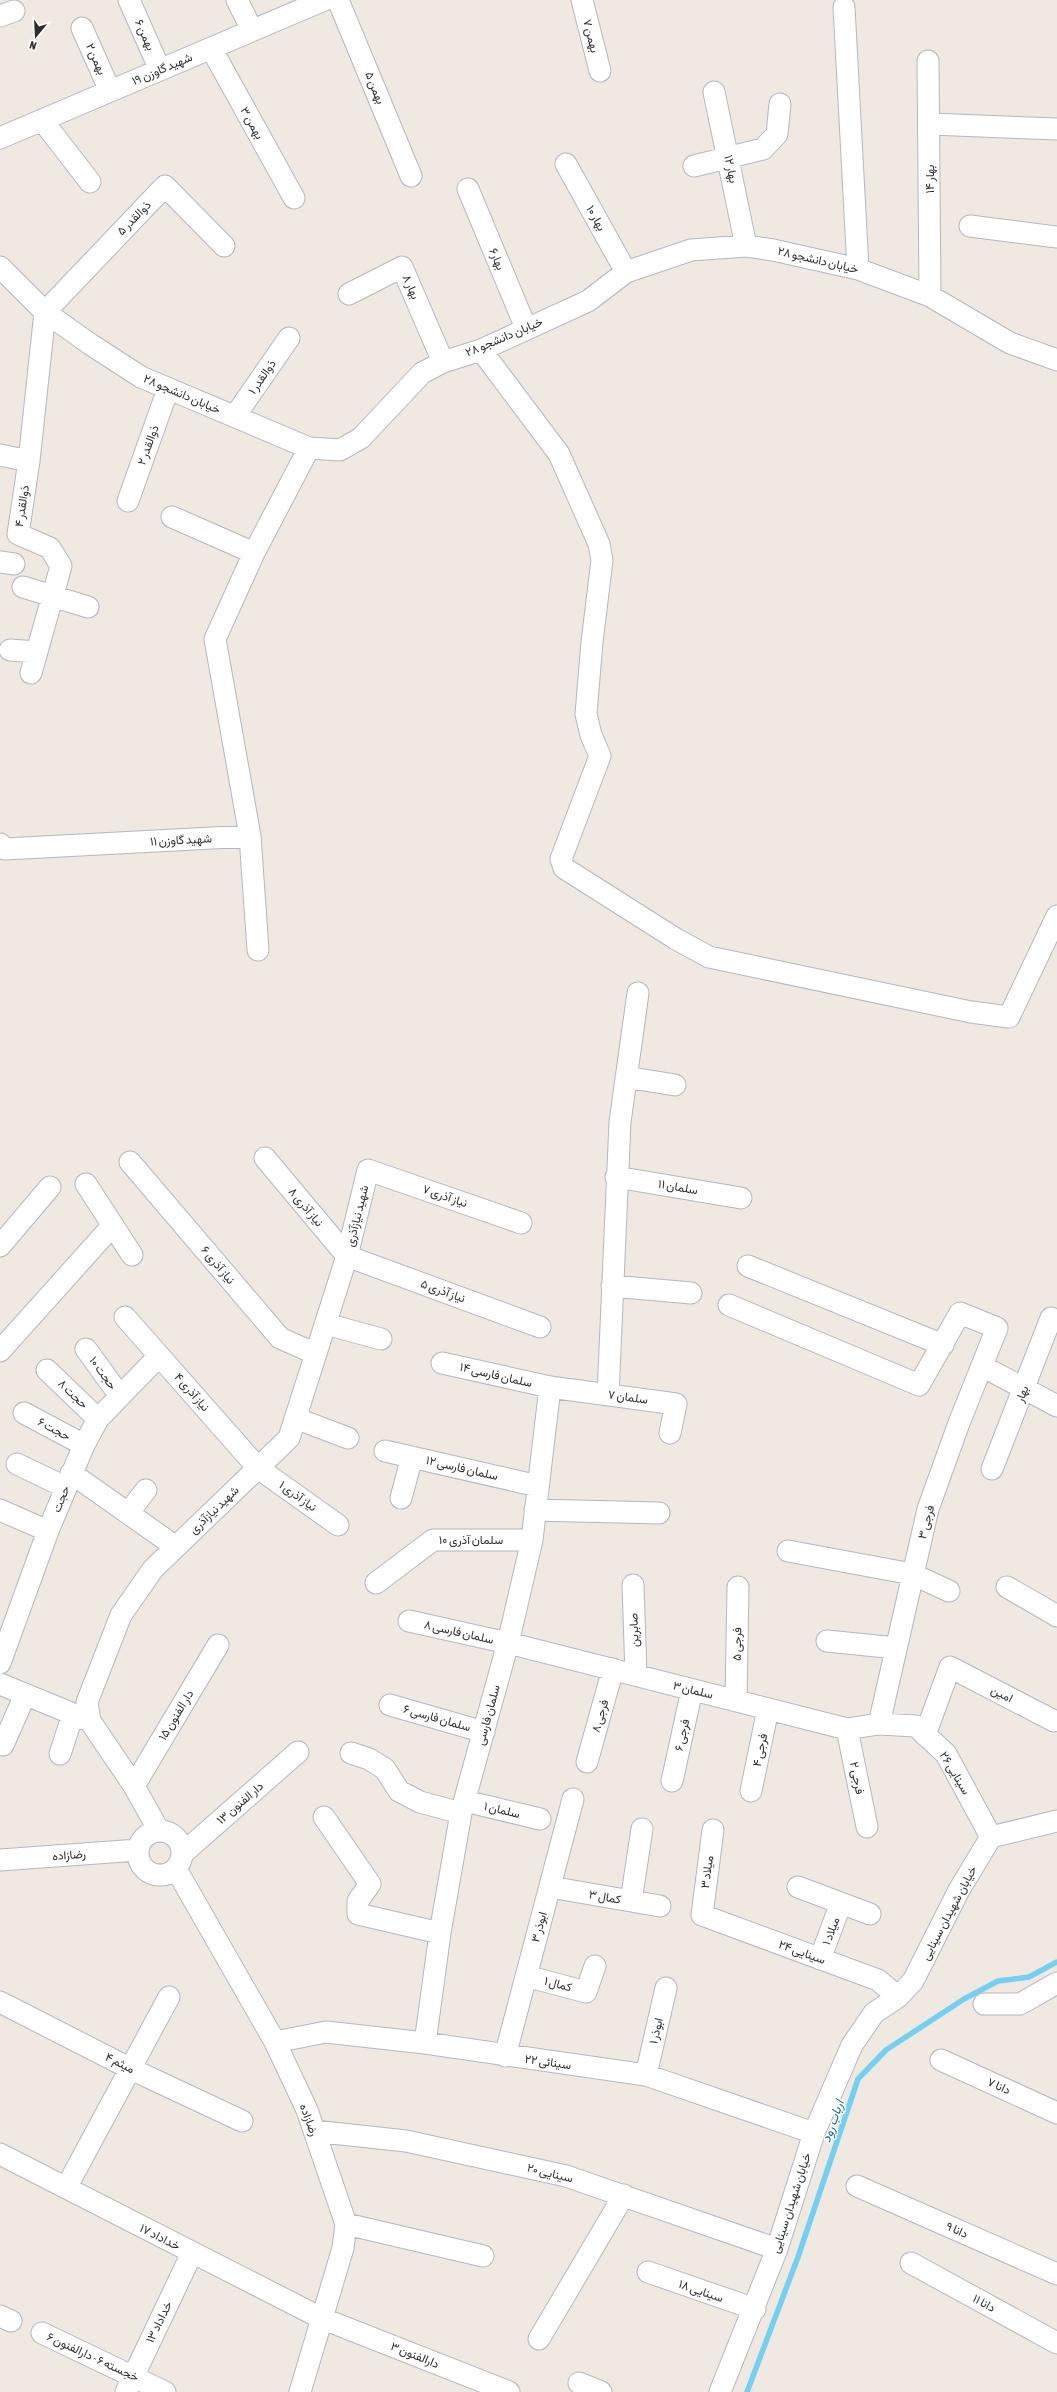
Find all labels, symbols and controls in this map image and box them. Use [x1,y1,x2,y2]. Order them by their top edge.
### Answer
north arrow [16,16,56,56]
street label: بهمن ۶ [131,17,158,53]
street label: بهمن ۷ [579,18,602,54]
text: N [28,39,38,52]
street label: بهمن ۲ [82,41,109,77]
street label: شهید گاوزن ۱۹ [130,50,195,89]
street label: بهمن ۵ [361,70,388,107]
street label: بهمن ۳ [237,104,267,142]
street label: بهار ۱۲ [720,154,741,184]
street label: بهار ۱۴ [923,165,938,193]
street label: ذوالقدر ۵ [114,198,155,239]
street label: بهار ۱۰ [582,203,609,234]
street label: خیابان دانشجو ۲۸ [776,244,860,277]
street label: بهار۶ [485,246,508,273]
street label: بهار ۸ [399,273,423,302]
street label: خیابان دانشجو ۲۸ [463,314,545,360]
street label: ذوالقدر ۱ [245,357,280,398]
street label: خیابان دانشجو ۲۸ [141,371,223,417]
street label: ذوالقدر ۲ [134,423,163,467]
street label: ذوالقدر ۴ [12,484,33,528]
street label: شهید گاوزن ۱۱ [150,831,212,850]
street label: سلمان ۱۱ [657,1177,699,1197]
street label: نیاز آذری ۷ [420,1182,469,1211]
street label: شهید نیازآذری [343,1184,372,1249]
street label: نیاز آذری ۸ [285,1185,326,1230]
street label: نیاز آذری ۶ [197,1243,238,1287]
street label: نیاز آذری ۵ [418,1276,467,1306]
street label: حجت ۱۰ [86,1354,120,1392]
street label: سلمان فارسی ۱۴ [458,1360,534,1391]
street label: نیاز آذری ۴ [171,1370,212,1415]
street label: حجت ۸ [55,1376,91,1412]
street label: بهار [1012,1384,1032,1406]
street label: سلمان ۷ [607,1387,649,1407]
street label: حجت ۶ [35,1415,73,1443]
street label: سلمان فارسی ۱۲ [424,1453,499,1484]
street label: نیاز آذری ۱ [276,1478,319,1515]
street label: شهید نیازآذری [186,1483,242,1538]
street label: حجت [49,1484,73,1514]
street label: فرجی ۳ [915,1503,938,1541]
street label: سلمان آذری ۱۰ [439,1533,503,1548]
street label: صابرین [626,1613,643,1647]
street label: سلمان فارسی ۸ [423,1617,495,1648]
street label: فرجی ۵ [730,1627,745,1661]
street label: سلمان ۳ [671,1678,715,1702]
street label: سلمان فارسی [473,1683,504,1747]
street label: امین [988,1683,1015,1706]
street label: دار الفنون ۱۵ [156,1687,197,1743]
street label: فرجی ۸ [589,1698,612,1734]
street label: سلمان فارسی ۶ [401,1702,472,1735]
street label: فرجی ۶ [672,1718,693,1753]
street label: فرجی ۴ [750,1732,771,1768]
street label: سینایی ۲۶ [936,1749,973,1798]
street label: فرجی ۲ [846,1760,867,1796]
street label: دار الفنون ۱۳ [214,1779,267,1828]
street label: سلمان ۱ [483,1799,521,1821]
street label: رضازاده [52,1847,86,1864]
street label: میلاد ۳ [698,1855,716,1889]
street label: خیابان شهیدان سینایی [918,1863,981,1963]
street label: کمال ۳ [588,1887,622,1908]
street label: ابوذر ۳ [528,1910,551,1944]
street label: میلاد ۱ [819,1915,843,1947]
street label: سینایی ۲۴ [776,1937,827,1968]
street label: کمال ۱ [542,1974,573,1995]
street label: ابوذر ۱ [646,2016,667,2046]
street label: میثم ۴ [102,2050,137,2077]
street label: سینائی ۲۲ [524,2052,572,2073]
street label: دانا ۷ [985,2075,1013,2097]
water label: ارباب رود [818,2096,848,2145]
street label: رضازاده [296,2102,321,2139]
street label: خیابان شهیدان سینایی [768,2151,815,2255]
street label: سینایی ۲۰ [525,2161,575,2186]
street label: دانا ۹ [944,2219,970,2241]
street label: خداداد ۱۷ [137,2221,183,2253]
street label: سینایی ۱۸ [676,2277,725,2306]
street label: دانا ۱۱ [970,2291,998,2315]
street label: خداداد ۱۳ [143,2299,175,2345]
street label: خجسته ۶ - دارالفنون ۶ [44,2330,141,2385]
street label: دارالفنون ۳ [388,2339,442,2372]

